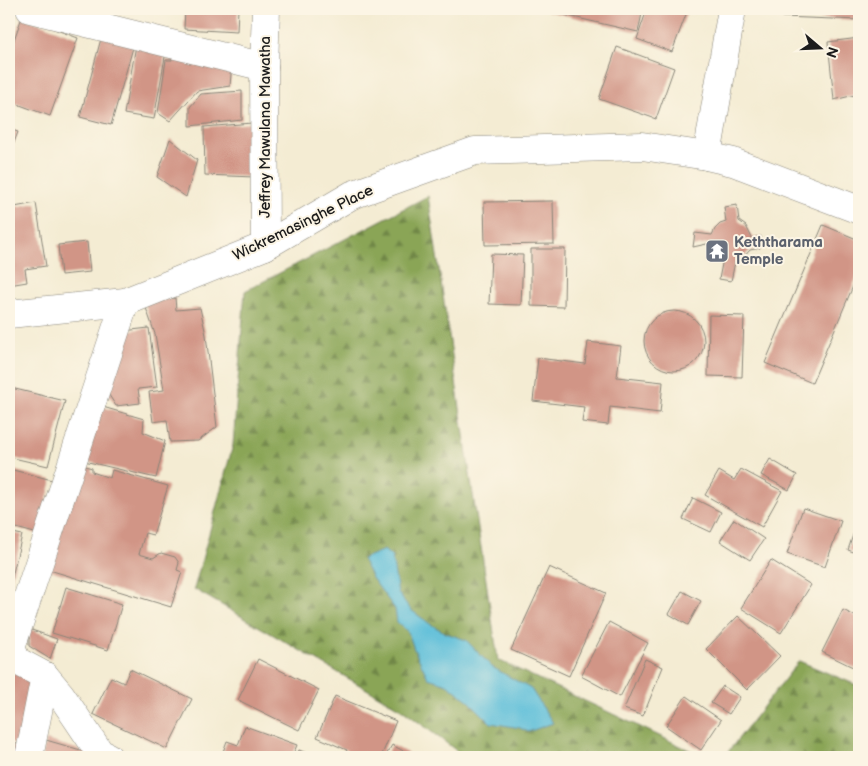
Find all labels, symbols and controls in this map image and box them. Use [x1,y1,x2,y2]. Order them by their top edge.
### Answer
north arrow [796,22,846,72]
street label: Jeffrey Mawulana Mawatha [256,36,275,218]
text: N [822,44,842,60]
street label: Wickremasinghe Place [230,181,376,265]
place label: Keththarama Temple [734,233,823,269]
temple icon: Keththarama Temple [704,238,730,264]

